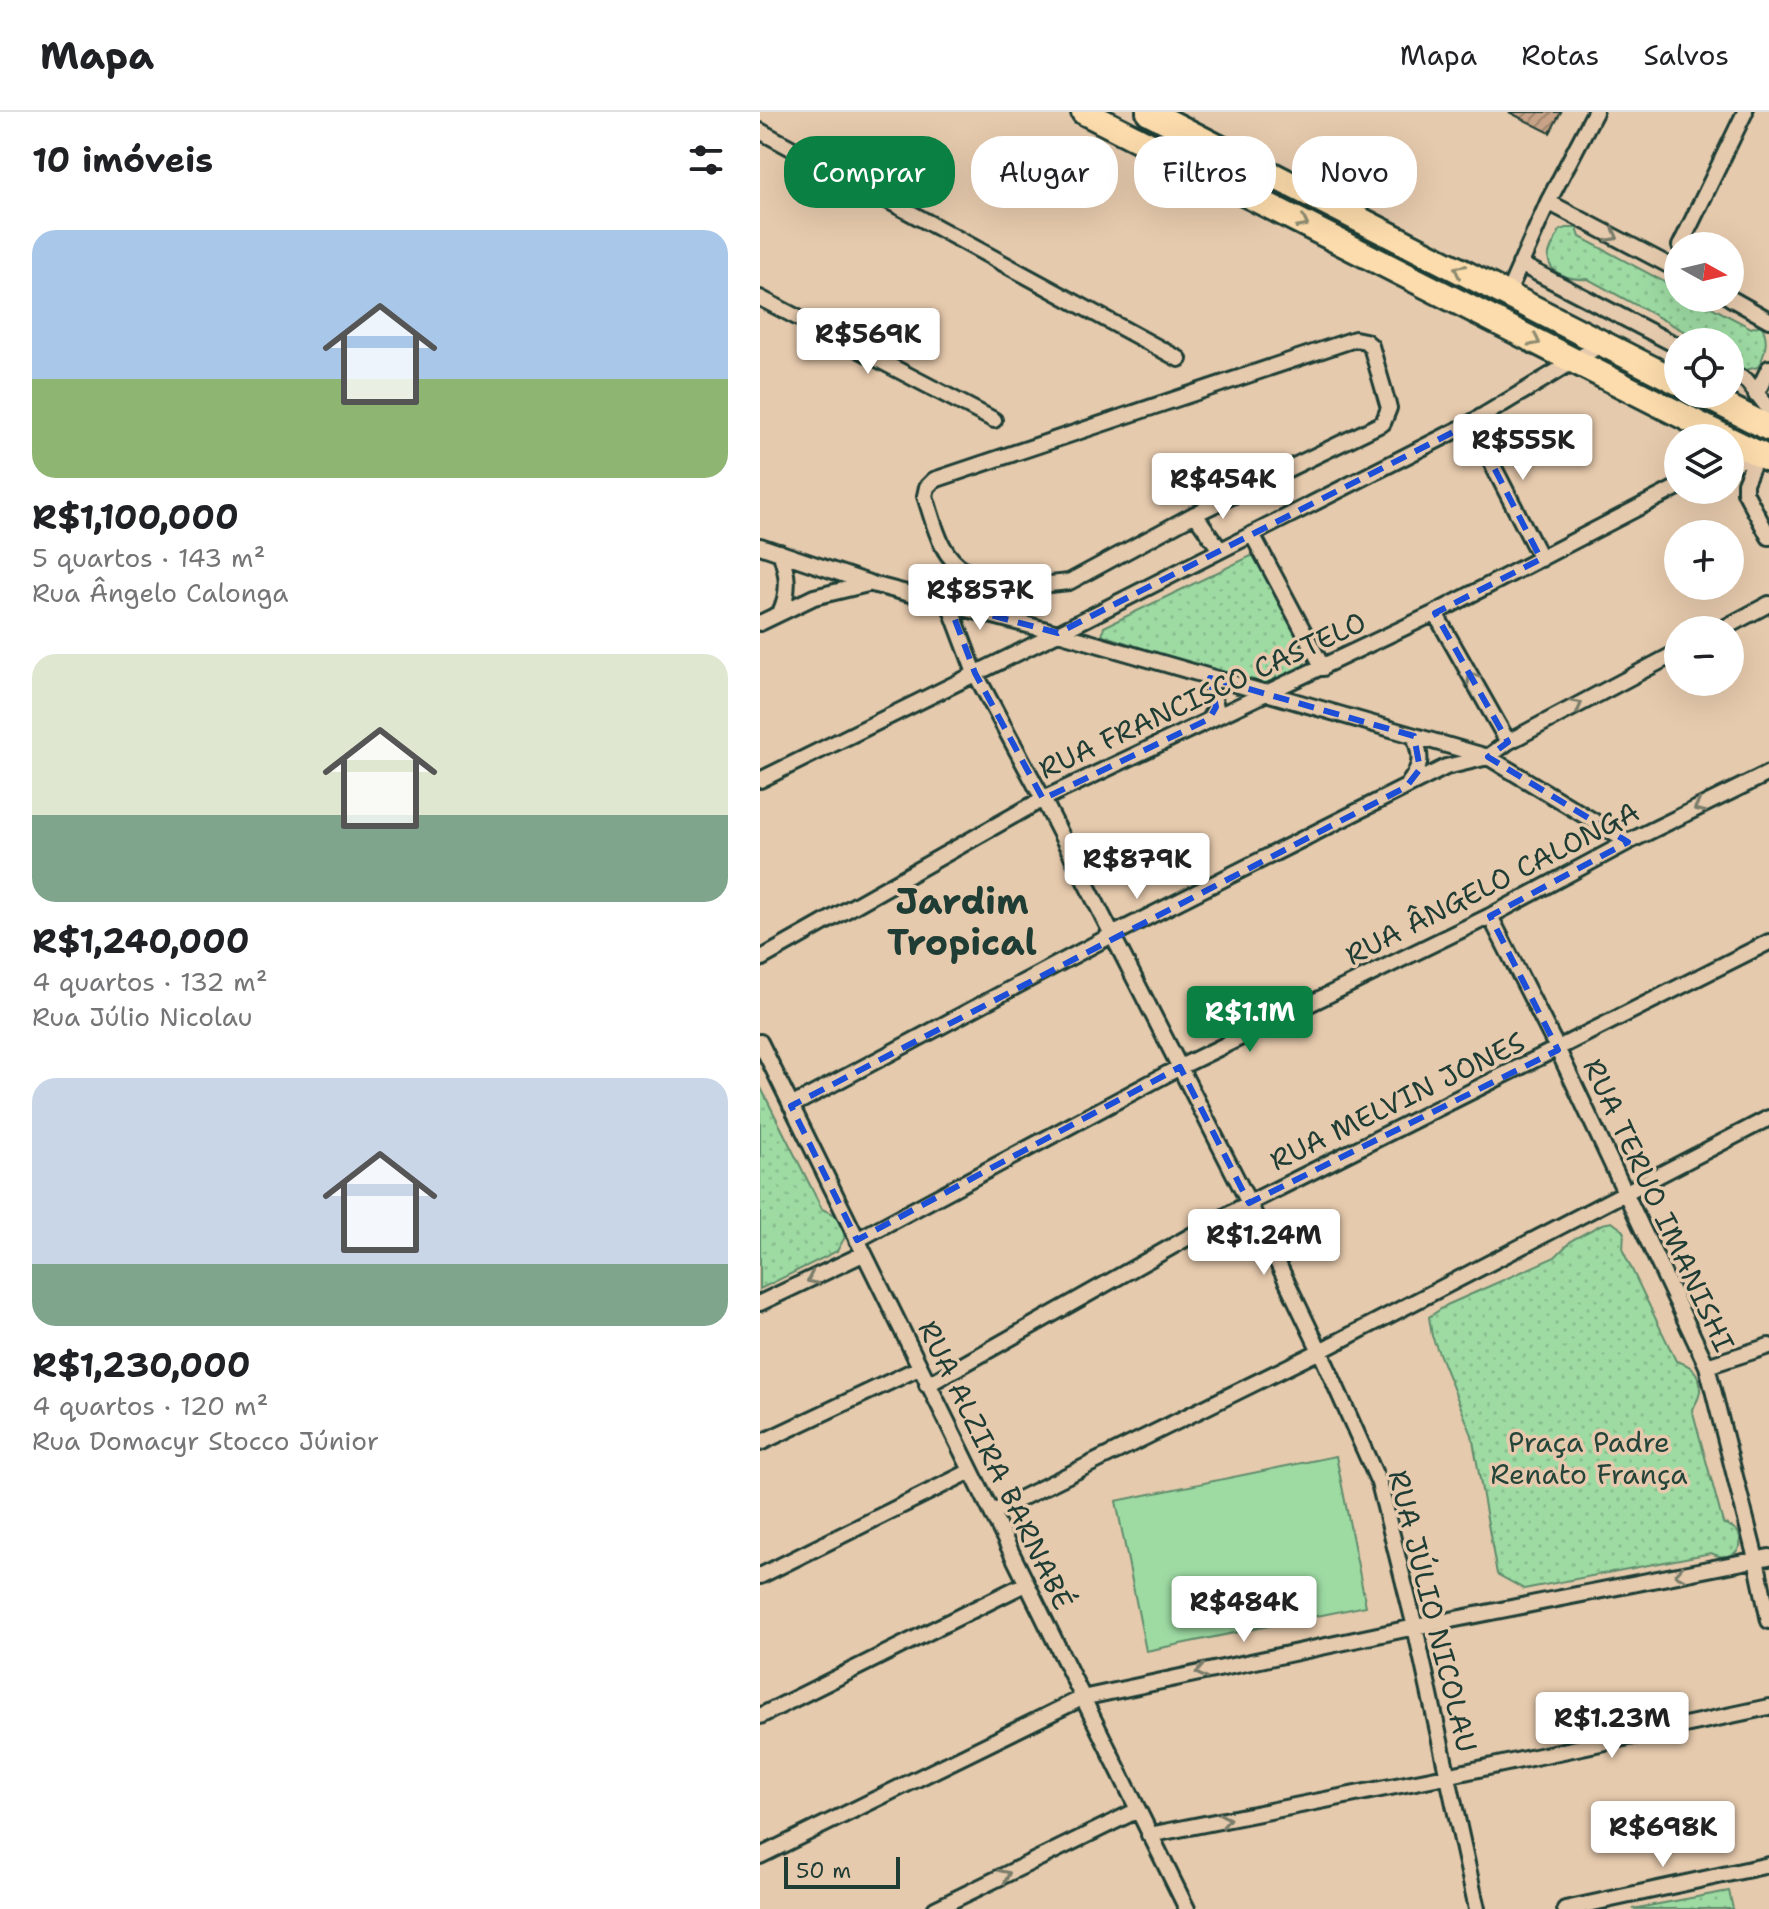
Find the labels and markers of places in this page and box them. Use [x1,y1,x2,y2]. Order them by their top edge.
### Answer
pin: R$569K [803,308,933,376]
pin: R$555K [1458,414,1588,482]
pin: R$454K [1158,453,1288,521]
pin: R$857K [915,564,1045,632]
pin: R$879K [1072,833,1202,901]
pin: R$1.1M [1185,986,1315,1054]
pin: R$1.24M [1190,1209,1338,1277]
pin: R$484K [1179,1576,1309,1644]
pin: R$1.23M [1538,1692,1686,1760]
pin: R$698K [1598,1801,1728,1869]

